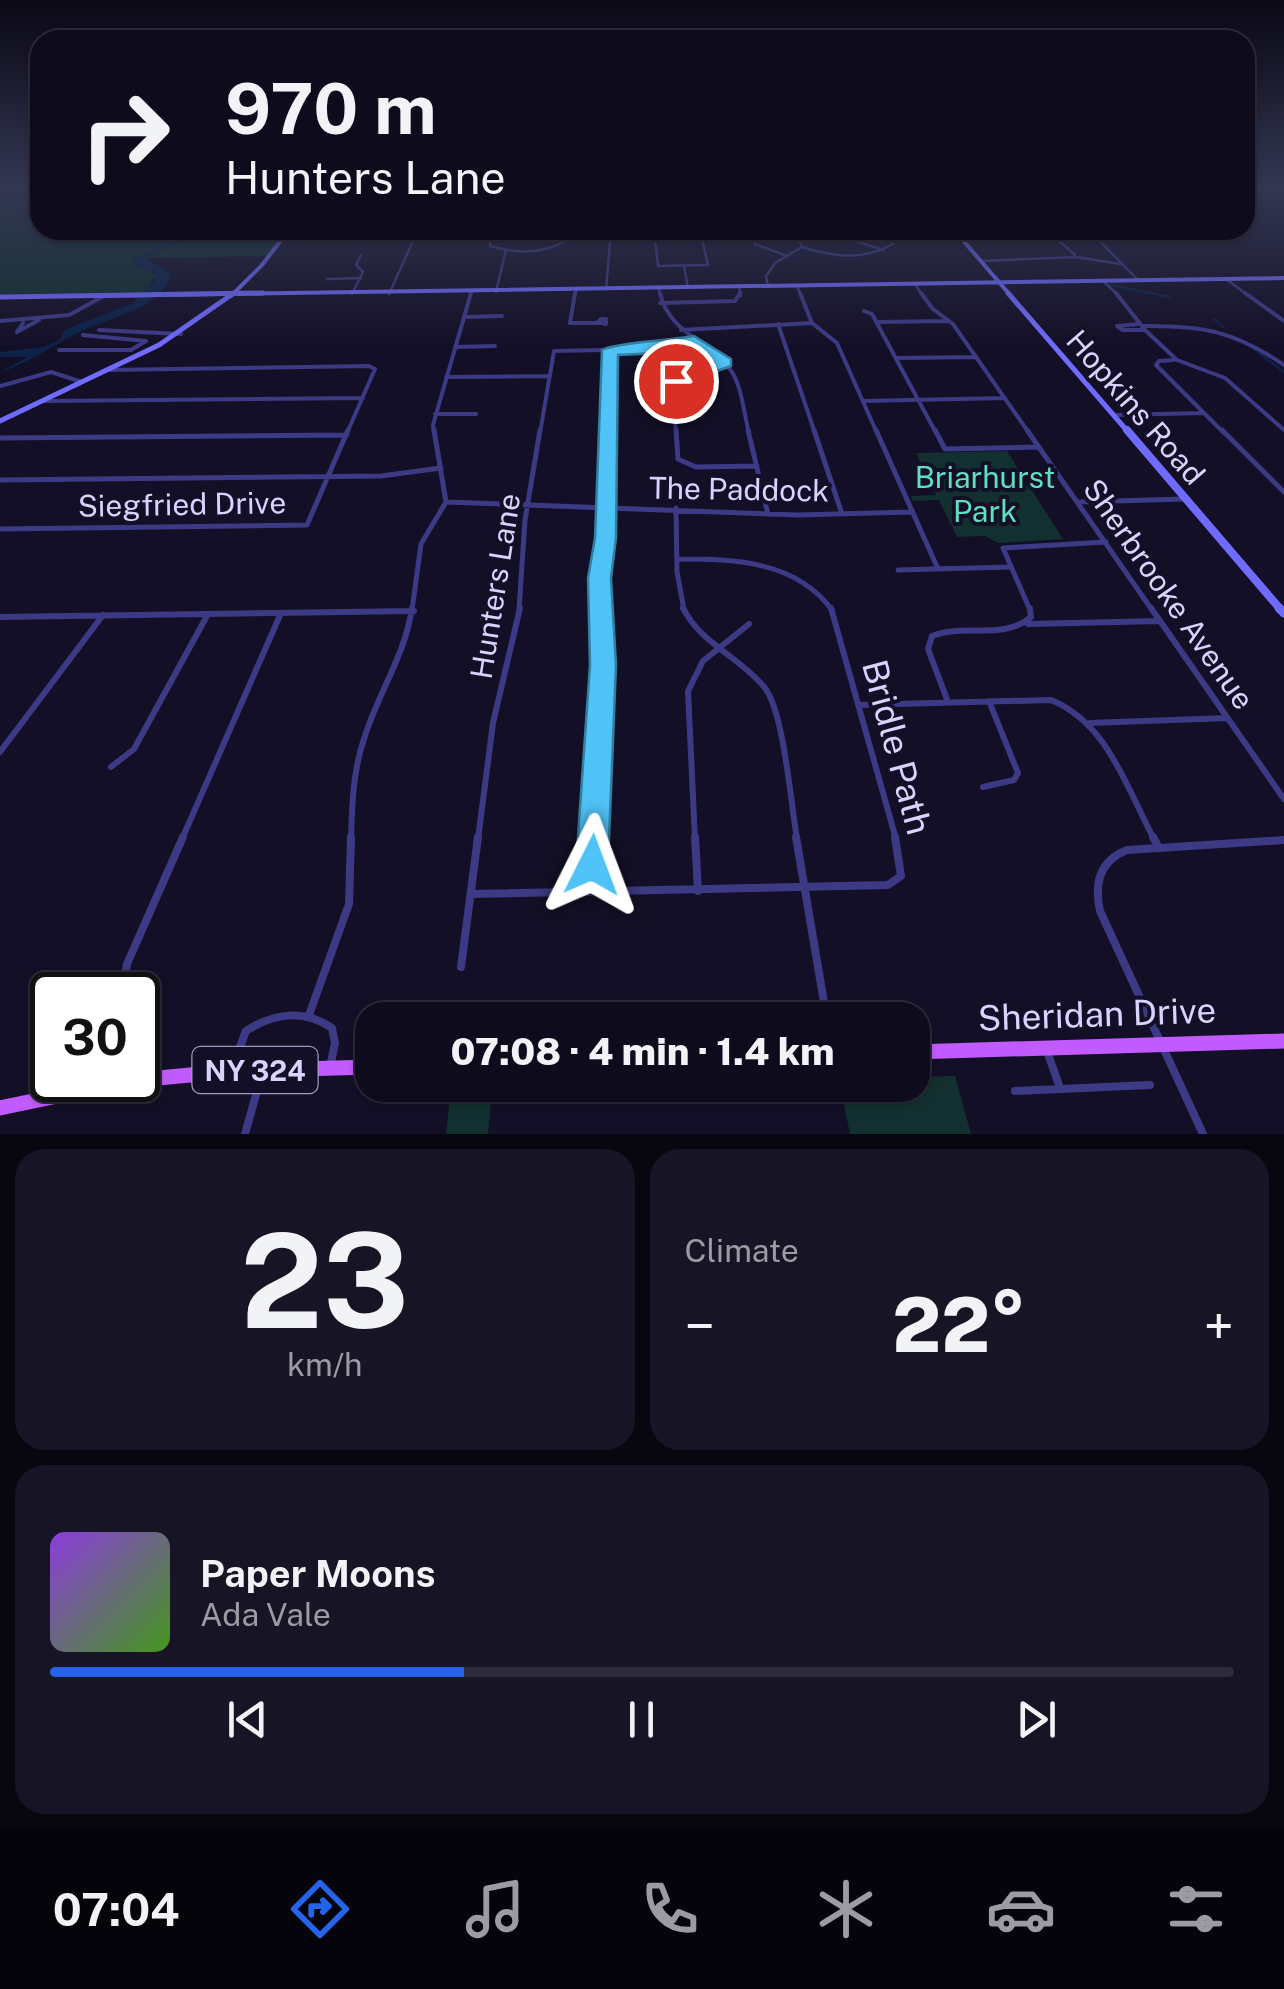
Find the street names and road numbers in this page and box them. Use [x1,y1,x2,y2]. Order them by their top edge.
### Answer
street label: Hopkins Road [1059,322,1213,492]
street label: The Paddock [649,469,829,509]
street label: Sherbrooke Avenue [1076,472,1262,716]
street label: Siegfried Drive [77,484,287,524]
street label: Hunters Lane [463,491,527,681]
street label: Bridle Path [854,655,940,839]
street label: Sheridan Drive [977,989,1217,1039]
road number: NY 324 [192,1047,318,1093]

